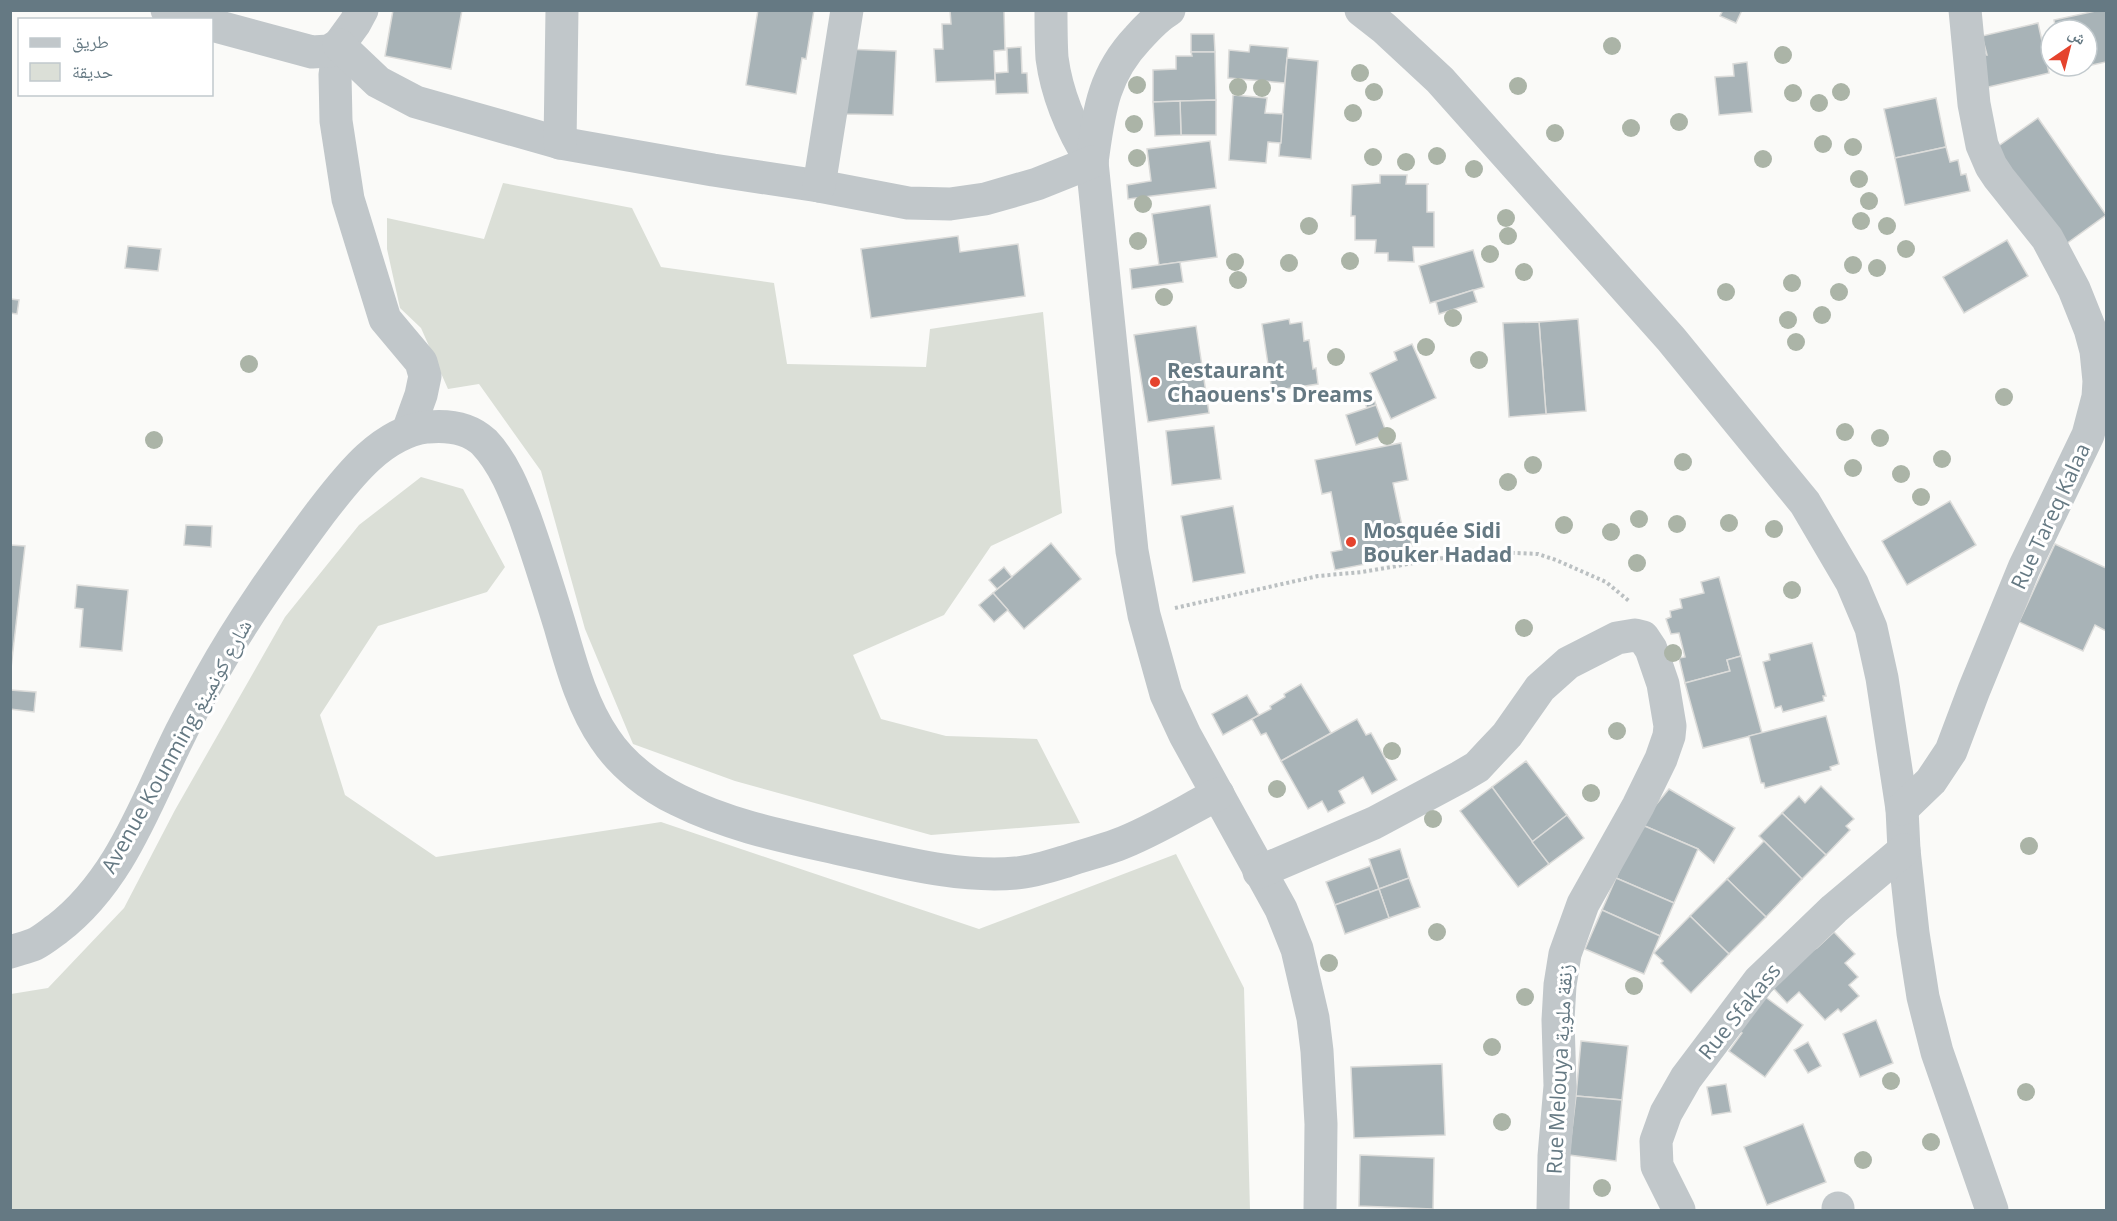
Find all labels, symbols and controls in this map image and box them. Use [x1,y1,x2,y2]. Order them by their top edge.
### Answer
legend [18,18,213,96]
north arrow [2039,18,2099,78]
text: ش [2064,22,2091,50]
text: طريق [72,29,109,53]
text: حديقة [72,59,113,83]
place label: Restaurant Chaouens's Dreams [1167,356,1373,408]
marker: Restaurant Chaouens's Dreams [1148,375,1162,389]
street label: Rue Tareq Kalaa [2004,438,2096,594]
place label: Mosquée Sidi Bouker Hadad [1363,516,1512,568]
marker: Mosquée Sidi Bouker Hadad [1344,535,1358,549]
street label: Avenue Kounming شارع كونمينغ [94,614,258,878]
street label: Rue Sfakass [1692,957,1786,1065]
street label: Rue Melouya زنقة ملوية [1540,963,1578,1175]

